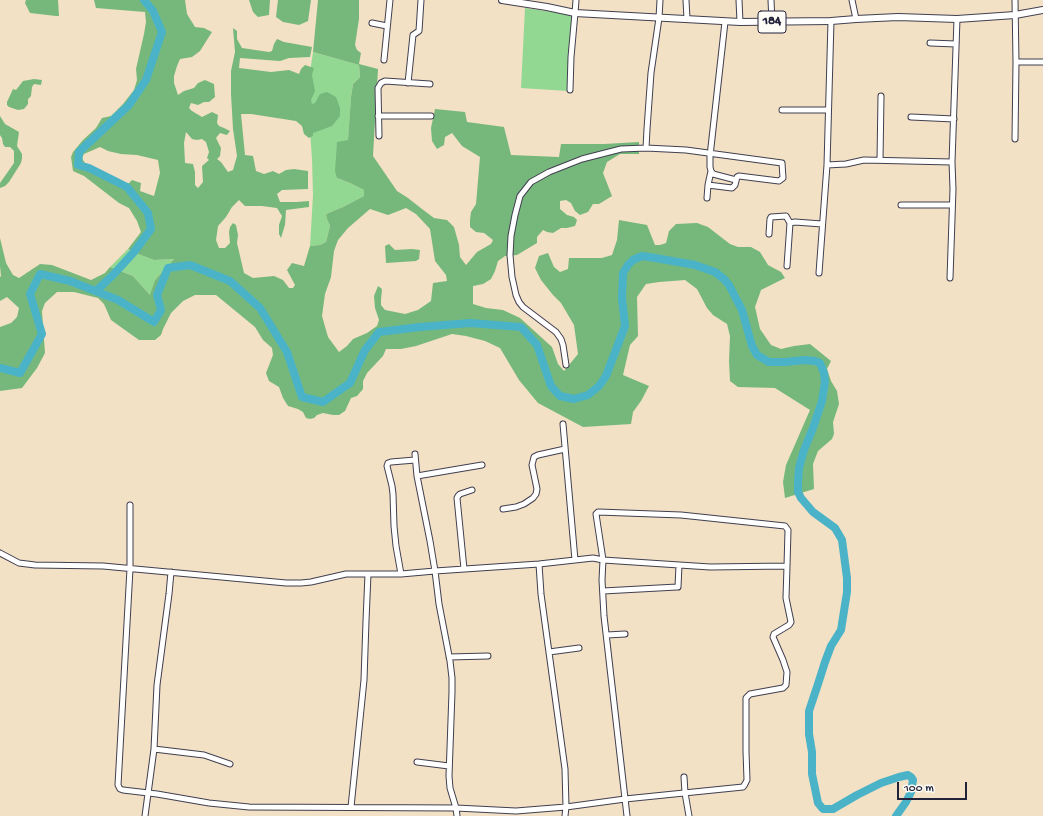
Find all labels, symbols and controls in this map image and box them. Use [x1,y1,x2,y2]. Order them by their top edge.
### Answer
road number: 184 [758,11,786,33]
scale bar [899,774,969,800]
text: 100 m [904,782,934,796]

